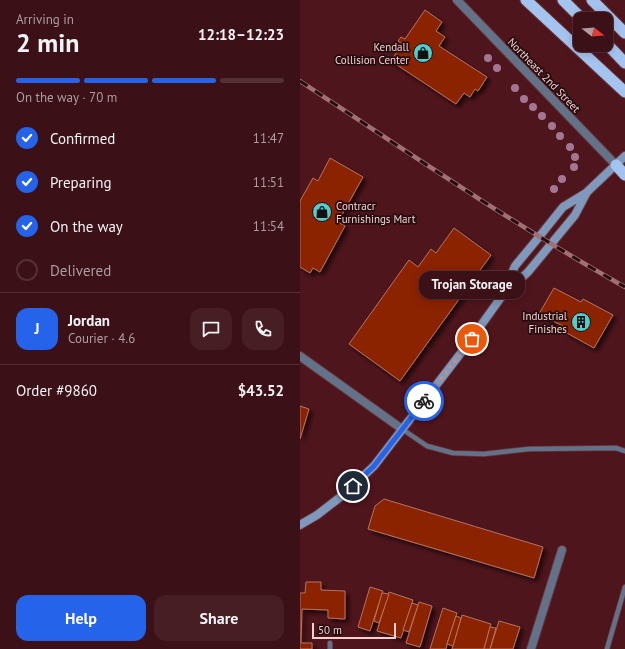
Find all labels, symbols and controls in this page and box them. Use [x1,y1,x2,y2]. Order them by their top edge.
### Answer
text: Arriving in [16,11,74,28]
north arrow [573,12,613,52]
map controls [573,12,613,52]
text: 12:18–12:23 [198,25,284,44]
text: 2 min [16,26,79,59]
street label: Northeast 2nd Street [505,35,583,115]
place label: Kendall Collision Center [335,40,410,67]
shop icon: Kendall Collision Center [412,42,434,64]
text: On the way · 70 m [16,89,117,106]
icon: check [16,127,38,149]
text: Confirmed [50,129,115,148]
text: 11:47 [253,130,284,147]
icon: check [16,171,38,193]
text: Preparing [50,173,112,192]
text: 11:51 [253,174,284,191]
place label: Contracr Furnishings Mart [336,199,416,226]
shop icon: Contracr Furnishings Mart [311,201,333,223]
icon: check [16,215,38,237]
text: On the way [50,217,123,236]
text: 11:54 [253,218,284,235]
text: Delivered [50,261,111,280]
callout: Trojan Storage [419,271,525,299]
text: Trojan Storage [432,276,512,293]
button: chat [190,308,232,350]
button: phone [242,308,284,350]
place label: Industrial Finishes [522,309,568,336]
text: Jordan [68,311,110,330]
building icon: Industrial Finishes [570,311,592,333]
text: J [34,319,40,338]
pin [455,322,489,356]
icon: bag [461,328,483,350]
text: Courier · 4.6 [68,330,135,347]
text: Order #9860 [16,381,97,400]
text: $43.52 [238,381,284,400]
courier [404,381,444,421]
icon: bike [413,390,435,412]
pin [336,469,370,503]
icon: home [342,475,364,497]
button: Help [16,595,146,641]
button: Share [154,595,284,641]
scale bar [312,621,396,640]
text: 50 m [318,623,342,637]

